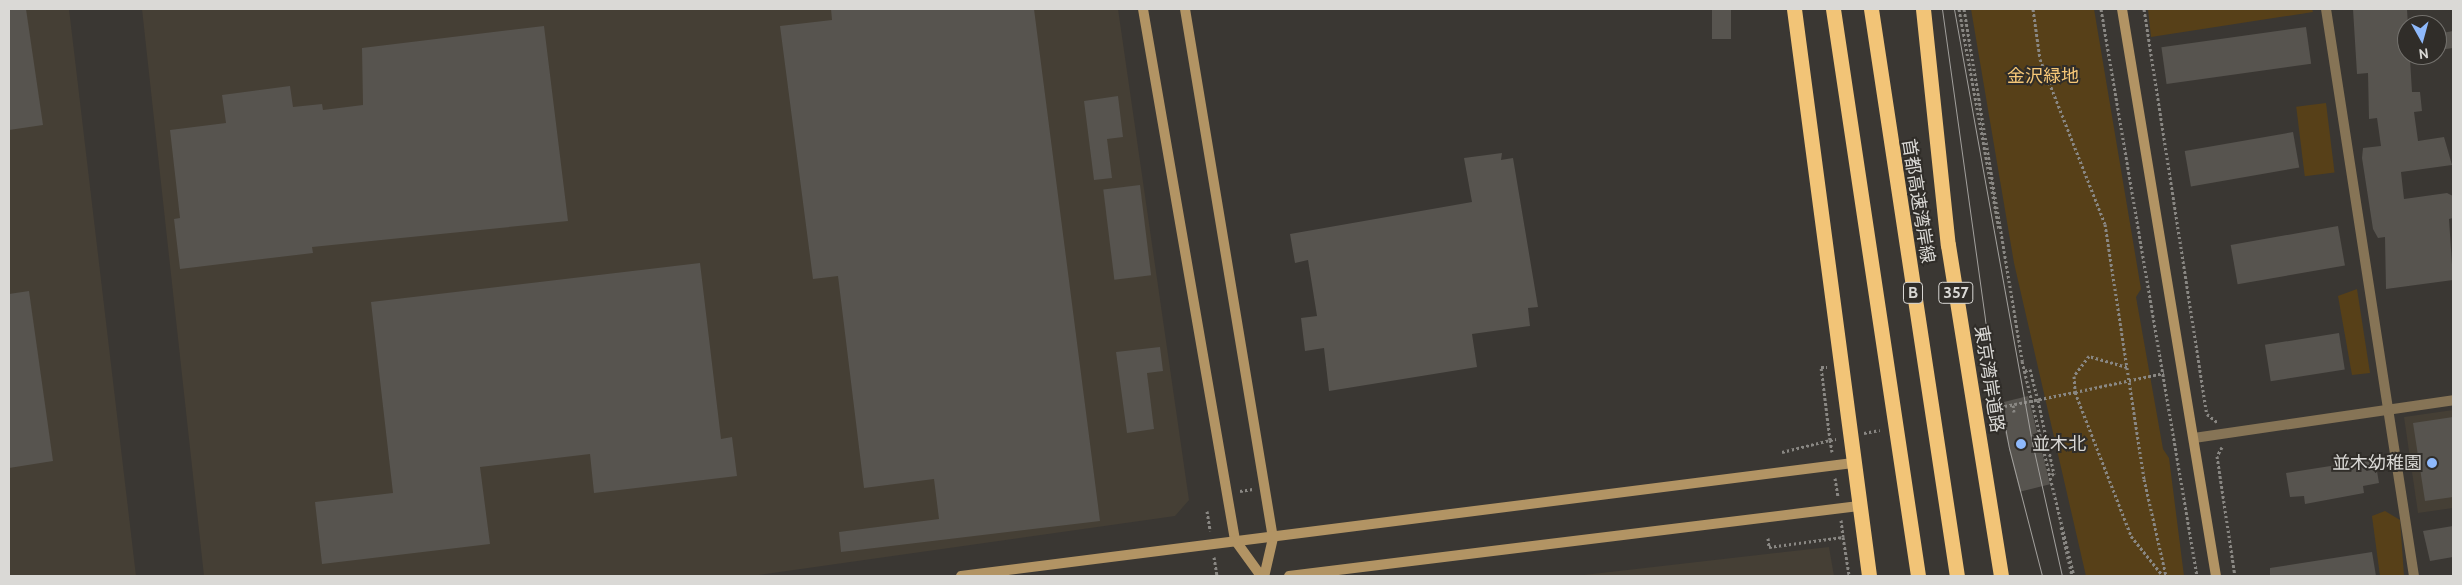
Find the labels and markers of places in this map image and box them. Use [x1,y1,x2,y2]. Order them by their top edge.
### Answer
place label: 並木北 [2032,433,2086,455]
marker: 並木北 [2014,437,2028,451]
place label: 並木幼稚園 [2332,452,2422,474]
marker: 並木幼稚園 [2426,457,2438,469]

